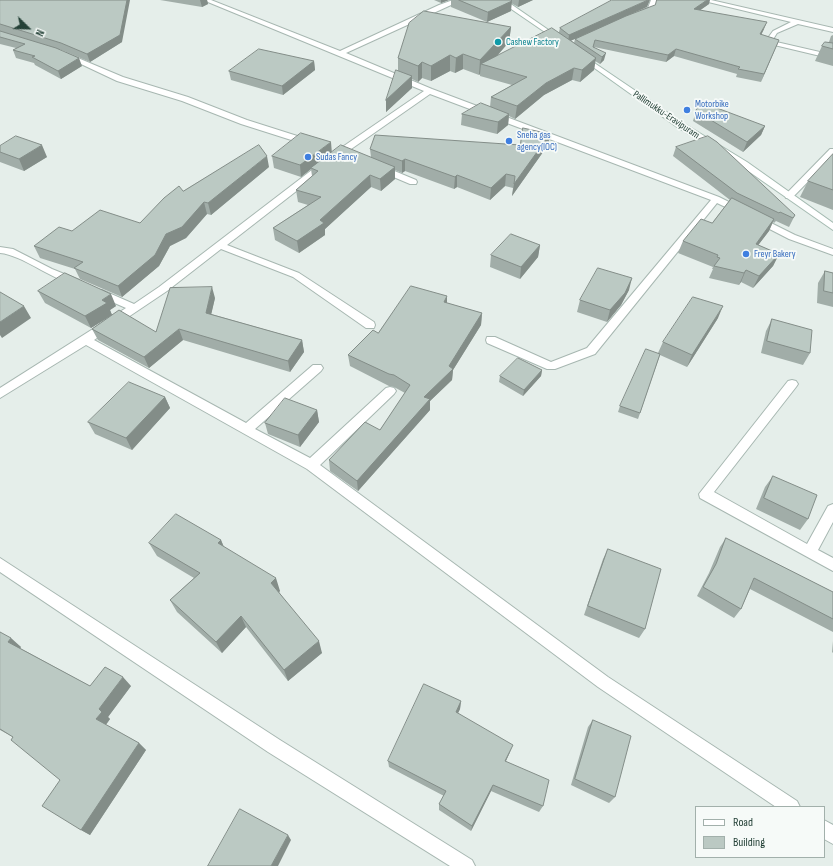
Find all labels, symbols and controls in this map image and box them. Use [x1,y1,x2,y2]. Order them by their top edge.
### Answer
north arrow [8,8,48,48]
text: N [32,28,47,38]
place label: Cashew Factory [506,36,559,48]
marker: Cashew Factory [493,37,503,47]
street label: Pallimukku-Eravipuram [631,88,701,142]
place label: Motorbike Workshop [695,98,729,122]
marker: Motorbike Workshop [682,105,692,115]
place label: Sneha gas agency(IOC) [517,129,557,152]
marker: Sneha gas agency(IOC) [504,136,514,146]
place label: Sudas Fancy [316,151,357,163]
marker: Sudas Fancy [303,152,313,162]
place label: Freyr Bakery [754,248,796,260]
marker: Freyr Bakery [741,249,751,259]
legend [695,806,825,858]
text: Road [733,815,753,830]
text: Building [733,835,765,850]

